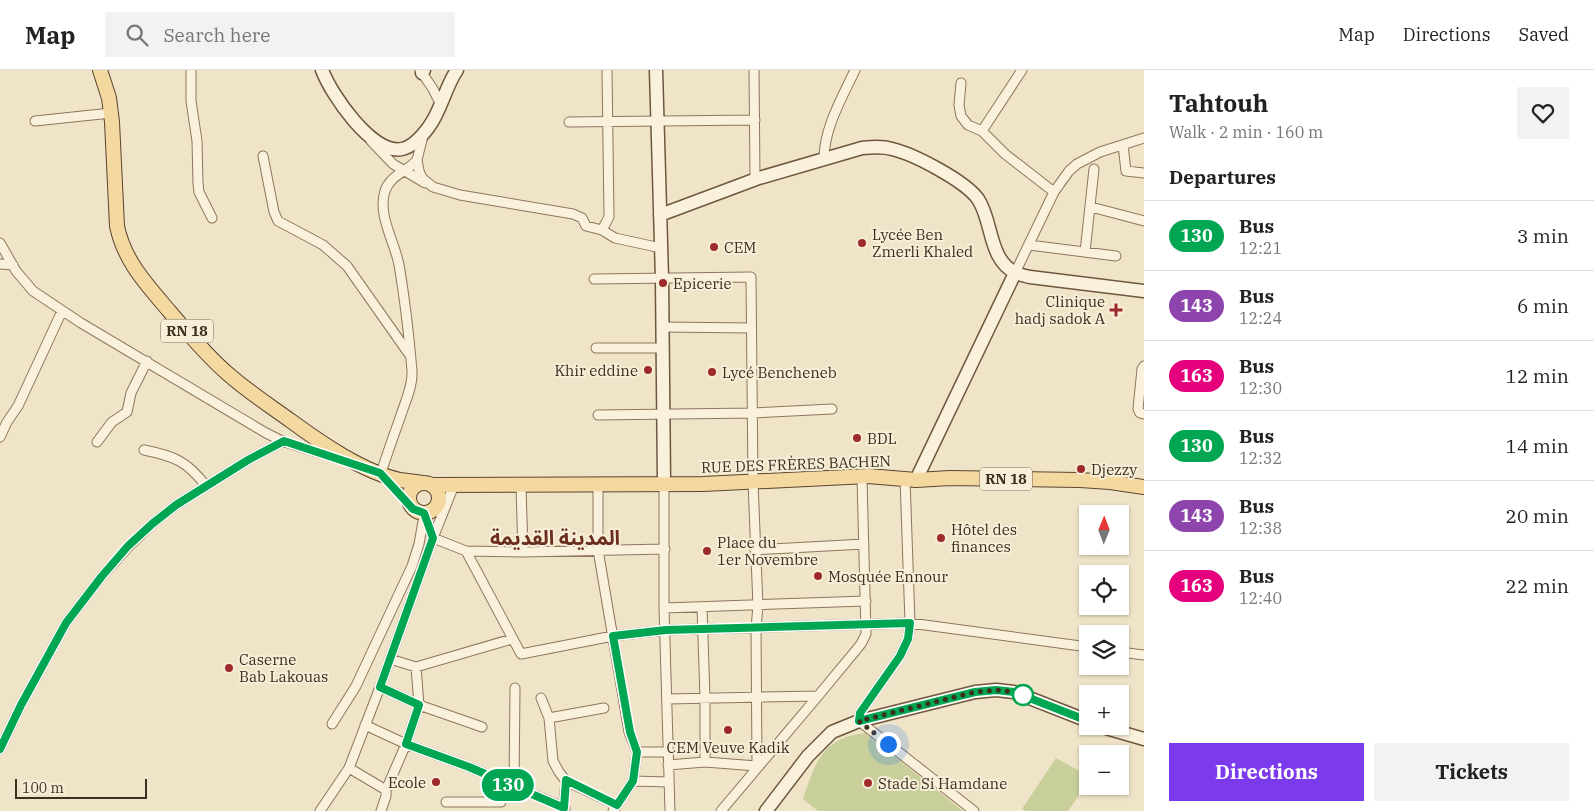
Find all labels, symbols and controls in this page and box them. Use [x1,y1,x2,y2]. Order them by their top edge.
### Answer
search box [105,12,455,57]
text: Map [25,19,75,51]
icon: search [123,21,151,49]
text: Search here [163,23,270,47]
text: Map [1338,23,1375,46]
text: Directions [1403,23,1491,46]
text: Saved [1519,23,1569,46]
text: Tahtouh [1169,87,1268,119]
button: heart [1517,87,1569,139]
text: Walk · 2 min · 160 m [1169,122,1323,142]
text: Departures [1169,165,1276,189]
text: Bus [1239,214,1274,238]
text: 130 [1180,224,1213,247]
text: 3 min [1517,224,1569,248]
place label: Lycée Ben Zmerli Khaled [872,225,973,261]
marker: Lycée Ben Zmerli Khaled [856,237,868,249]
place label: CEM [724,238,756,257]
text: 12:21 [1239,238,1282,258]
marker: CEM [708,241,720,253]
place label: Epicerie [673,274,732,293]
marker: Epicerie [657,277,669,289]
text: Bus [1239,284,1274,308]
place label: Clinique hadj sadok A [1015,292,1106,328]
text: 143 [1180,294,1213,317]
text: 6 min [1517,294,1569,318]
marker: Clinique hadj sadok A [1109,303,1123,317]
text: 12:24 [1239,308,1282,328]
road number: RN 18 [161,320,213,342]
text: Bus [1239,354,1274,378]
place label: Khir eddine [554,361,638,380]
place label: Lycé Bencheneb [722,363,837,382]
marker: Khir eddine [642,364,654,376]
text: 163 [1180,364,1213,387]
text: 12 min [1506,364,1569,388]
marker: Lycé Bencheneb [706,366,718,378]
text: 12:30 [1239,378,1282,398]
text: Bus [1239,424,1274,448]
place label: BDL [867,429,897,448]
marker: BDL [851,432,863,444]
text: 130 [1180,434,1213,457]
text: 14 min [1506,434,1569,458]
text: 12:32 [1239,448,1282,468]
street label: RUE DES FRÈRES BACHEN [701,451,891,477]
place label: Djezzy [1091,460,1137,479]
marker: Djezzy [1075,463,1087,475]
road number: RN 18 [980,468,1032,490]
text: Bus [1239,494,1274,518]
text: 143 [1180,504,1213,527]
text: 20 min [1506,504,1569,528]
north arrow [1079,505,1129,555]
map controls [1079,505,1129,795]
text: 12:38 [1239,518,1282,538]
place label: Hôtel des finances [951,520,1017,556]
district label: المدينة القديمة [490,524,620,551]
marker: Hôtel des finances [935,532,947,544]
place label: Place du 1er Novembre [717,533,818,569]
marker: Place du 1er Novembre [701,545,713,557]
text: Bus [1239,564,1274,588]
button: locate [1079,565,1129,615]
place label: Mosquée Ennour [828,567,948,586]
marker: Mosquée Ennour [812,570,824,582]
text: 163 [1180,574,1213,597]
text: 22 min [1506,574,1569,598]
text: 12:40 [1239,588,1282,608]
button: layers [1079,625,1129,675]
place label: Caserne Bab Lakouas [239,650,328,686]
marker: Caserne Bab Lakouas [223,662,235,674]
unlabelled marker [1012,684,1034,706]
button: + [1079,685,1129,735]
marker: CEM Veuve Kadik [722,724,734,736]
your location [876,732,901,757]
place label: CEM Veuve Kadik [667,738,790,757]
button: Directions [1169,743,1364,801]
button: Tickets [1374,743,1569,801]
button: − [1079,745,1129,795]
line badge: 130 [479,769,537,801]
place label: Ecole [388,773,426,792]
text: 130 [492,773,524,796]
place label: Stade Si Hamdane [878,774,1007,793]
scale bar [15,776,148,799]
marker: Ecole [430,776,442,788]
marker: Stade Si Hamdane [862,777,874,789]
text: 100 m [22,779,64,797]

